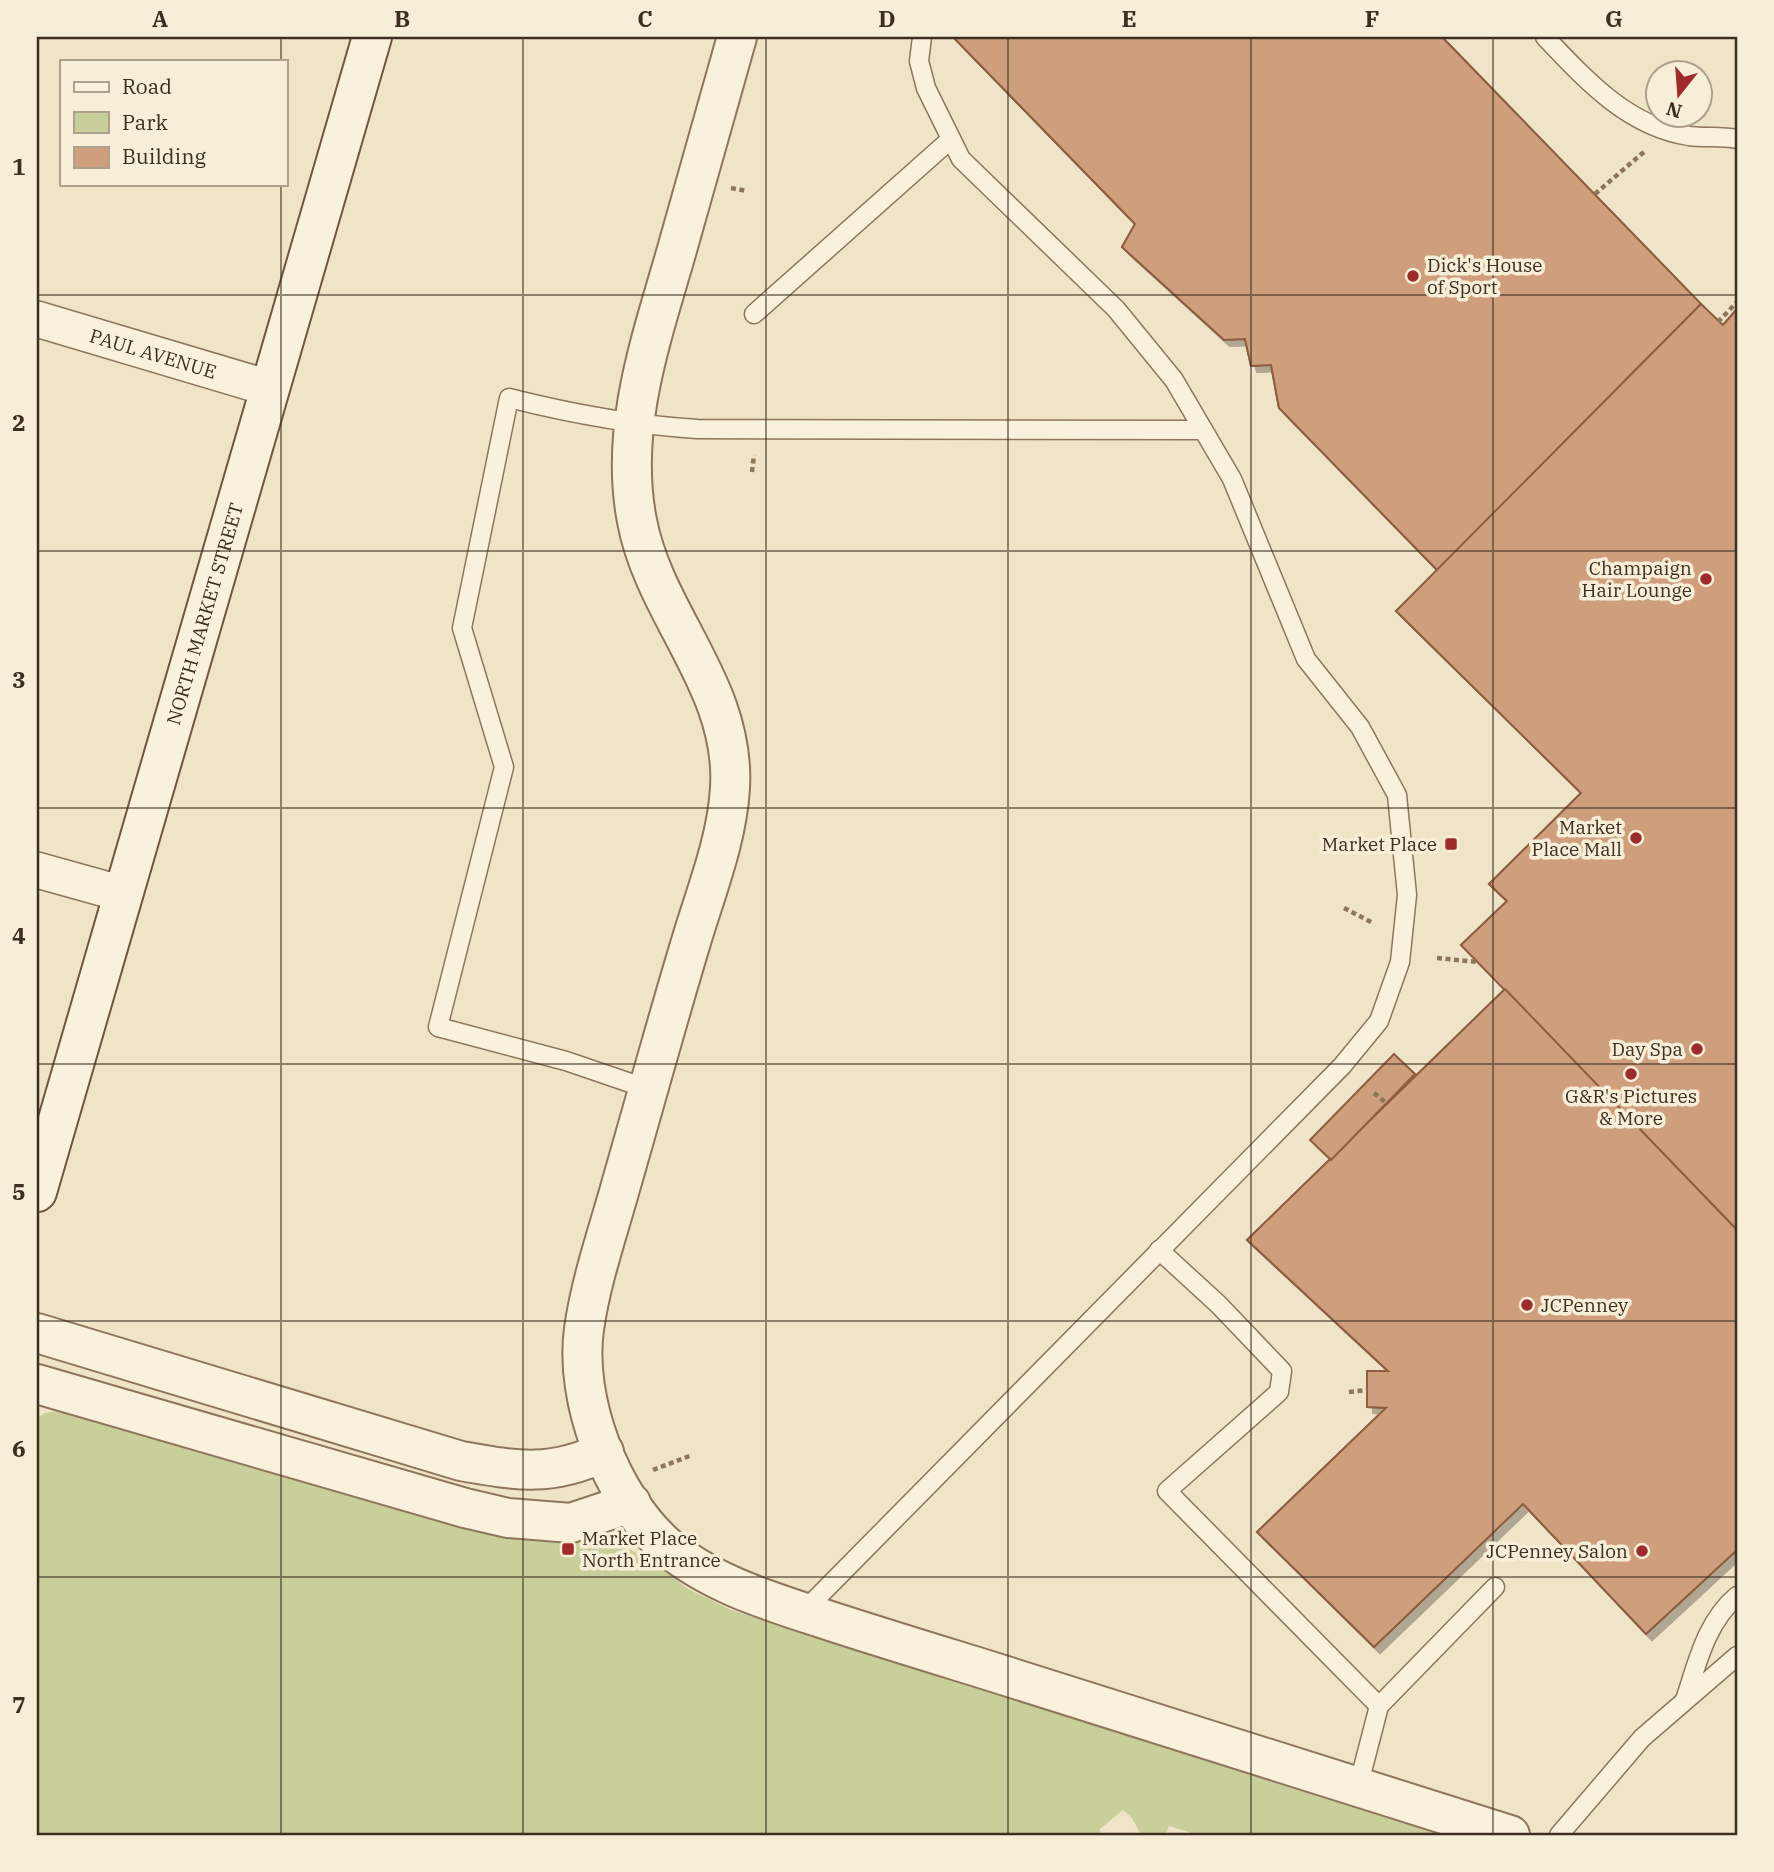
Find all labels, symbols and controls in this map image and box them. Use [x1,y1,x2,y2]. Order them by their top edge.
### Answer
text: A [152,3,168,33]
text: B [394,3,410,33]
text: C [637,3,653,33]
text: D [878,3,896,33]
text: E [1121,3,1137,33]
text: F [1365,3,1379,33]
text: G [1605,3,1623,33]
legend [60,60,287,186]
north arrow [1644,60,1714,130]
text: Road [122,72,172,100]
text: N [1663,97,1685,124]
text: Park [122,108,169,136]
text: Building [122,142,207,170]
text: 1 [12,151,26,181]
place label: Dick's House of Sport [1427,253,1542,299]
marker: Dick's House of Sport [1405,268,1421,284]
street label: PAUL AVENUE [87,323,219,384]
text: 2 [12,407,26,437]
street label: NORTH MARKET STREET [161,500,248,728]
place label: Champaign Hair Lounge [1582,556,1692,602]
marker: Champaign Hair Lounge [1698,571,1714,587]
text: 3 [12,664,26,694]
place label: Market Place Mall [1532,815,1622,861]
marker: Market Place Mall [1628,830,1644,846]
place label: Market Place [1322,832,1437,856]
marker: Market Place [1443,836,1459,852]
text: 4 [12,920,26,950]
place label: Day Spa [1612,1037,1683,1061]
marker: Day Spa [1689,1041,1705,1057]
marker: G&R's Pictures & More [1623,1066,1639,1082]
place label: G&R's Pictures & More [1565,1084,1697,1130]
text: 5 [12,1176,26,1206]
place label: JCPenney [1541,1293,1629,1317]
marker: JCPenney [1519,1297,1535,1313]
text: 6 [12,1433,26,1463]
place label: Market Place North Entrance [582,1526,721,1572]
place label: JCPenney Salon [1486,1539,1628,1563]
marker: Market Place North Entrance [560,1541,576,1557]
marker: JCPenney Salon [1634,1543,1650,1559]
text: 7 [12,1689,26,1719]

